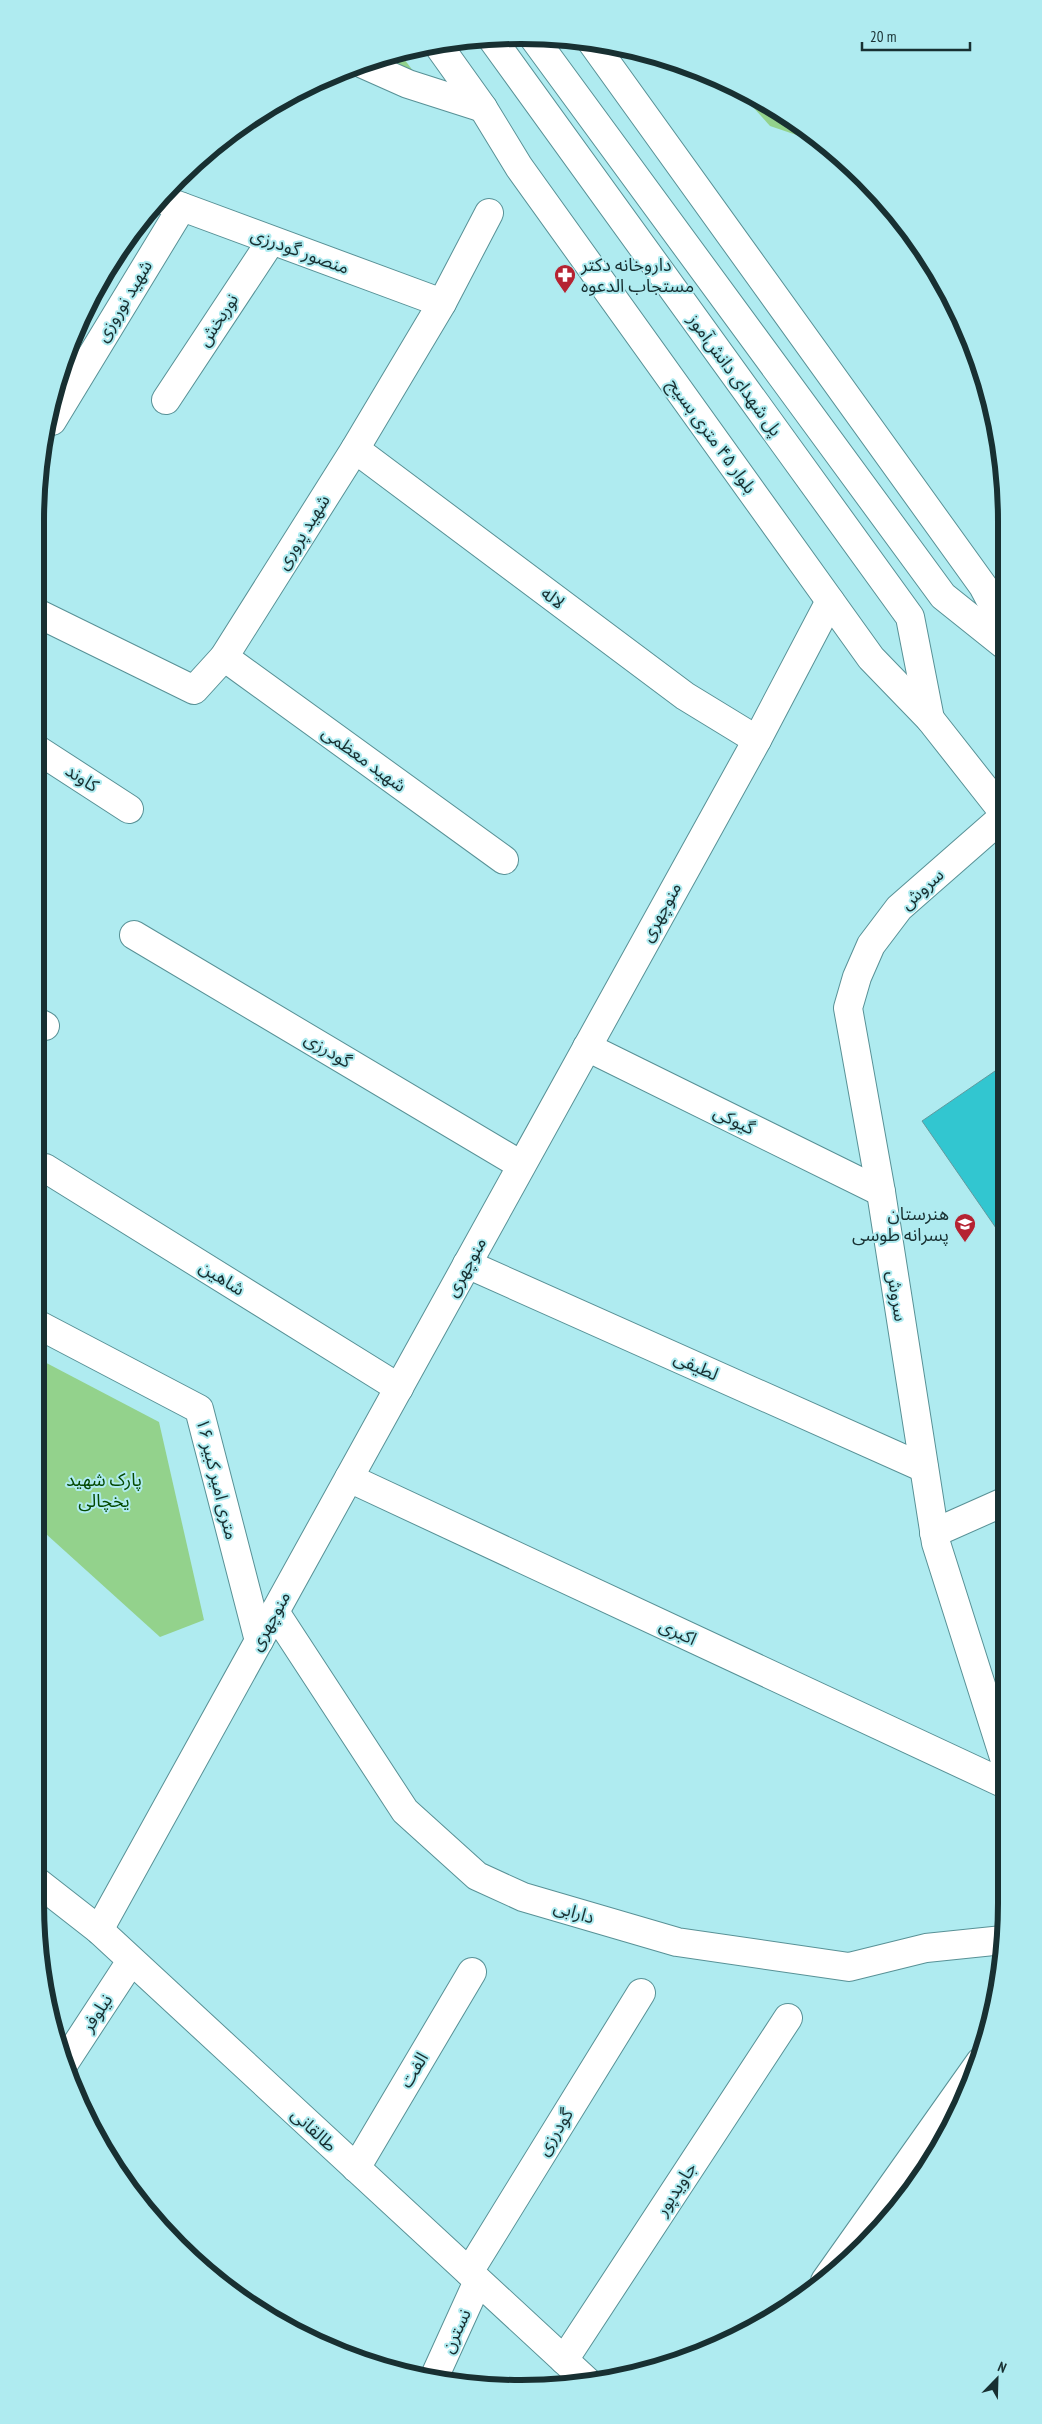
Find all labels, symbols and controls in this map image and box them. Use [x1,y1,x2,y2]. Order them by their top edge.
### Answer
scale bar [862,20,970,52]
text: 20 m [870,27,896,46]
street label: منصور گودرزی [248,222,353,279]
place label: داروخانه دکتر مستجاب الدعوه [580,253,694,297]
street label: شهید نوروزی [90,256,157,346]
pharmacy icon: داروخانه دکتر مستجاب الدعوه [553,263,577,294]
street label: نوربخش [192,289,243,351]
street label: پل شهدای دانش‌آموز [682,308,788,441]
street label: بلوار ۴۵ متری بسیج [661,373,762,499]
street label: شهید پروری [271,490,335,574]
street label: لاله [537,581,570,614]
street label: شهید معظمی [318,720,411,797]
street label: کاوند [61,758,104,797]
street label: سروش [895,863,948,914]
street label: منوچهری [635,878,686,946]
street label: گودرزی [300,1026,357,1073]
street label: گیوکی [710,1100,759,1140]
place label: هنرستان پسرانه طوسی [852,1202,949,1246]
school or university icon: هنرستان پسرانه طوسی [953,1212,977,1243]
street label: منوچهری [440,1233,491,1301]
street label: شاهین [195,1255,249,1300]
street label: سروش [882,1269,913,1323]
street label: لطیفی [670,1346,722,1385]
street label: ۱۶ متری امیر کبیر [191,1416,244,1542]
park label: پارک شهید یخچالی [66,1468,142,1512]
street label: منوچهری [244,1587,295,1655]
street label: اکبری [656,1613,701,1650]
street label: دارابی [551,1894,597,1929]
street label: نیلوفر [75,1989,117,2037]
street label: الفت [394,2048,433,2092]
street label: طالقانی [287,2103,342,2157]
street label: گودرزی [531,2103,578,2160]
street label: جاویدپور [649,2158,702,2221]
street label: نسترن [435,2305,476,2357]
north arrow [972,2354,1022,2404]
text: N [995,2357,1009,2377]

